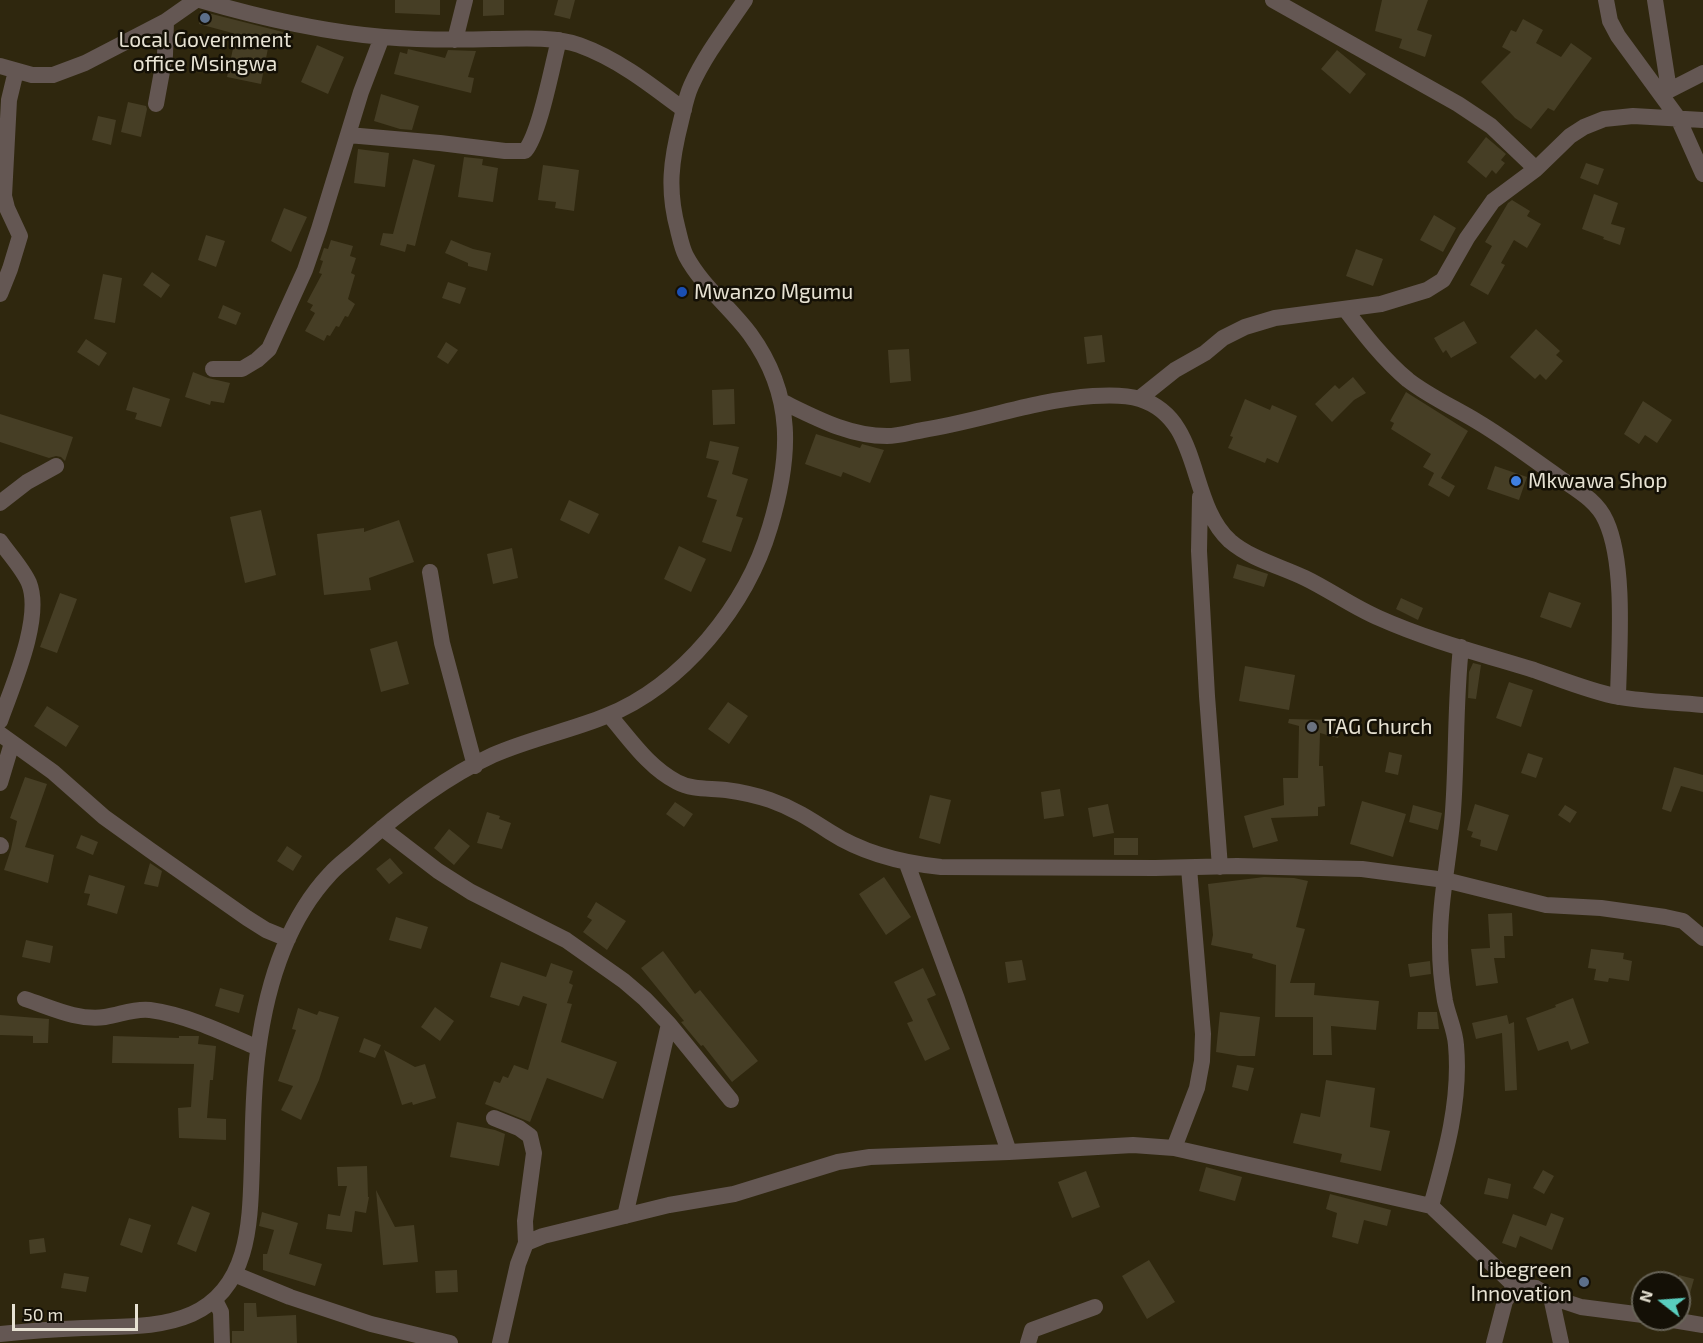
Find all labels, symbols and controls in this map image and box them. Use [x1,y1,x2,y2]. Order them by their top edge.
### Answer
marker: Local Government office Msingwa [198,11,212,25]
place label: Local Government office Msingwa [118,27,292,77]
place label: Mwanzo Mgumu [694,279,853,305]
marker: Mwanzo Mgumu [675,285,689,299]
place label: Mkwawa Shop [1528,468,1667,494]
marker: Mkwawa Shop [1509,474,1523,488]
place label: TAG Church [1324,714,1433,740]
marker: TAG Church [1305,720,1319,734]
place label: Libegreen Innovation [1470,1257,1572,1307]
north arrow [1631,1271,1691,1331]
marker: Libegreen Innovation [1577,1275,1591,1289]
text: N [1634,1288,1656,1304]
scale bar [15,1292,141,1330]
text: 50 m [23,1303,63,1325]

